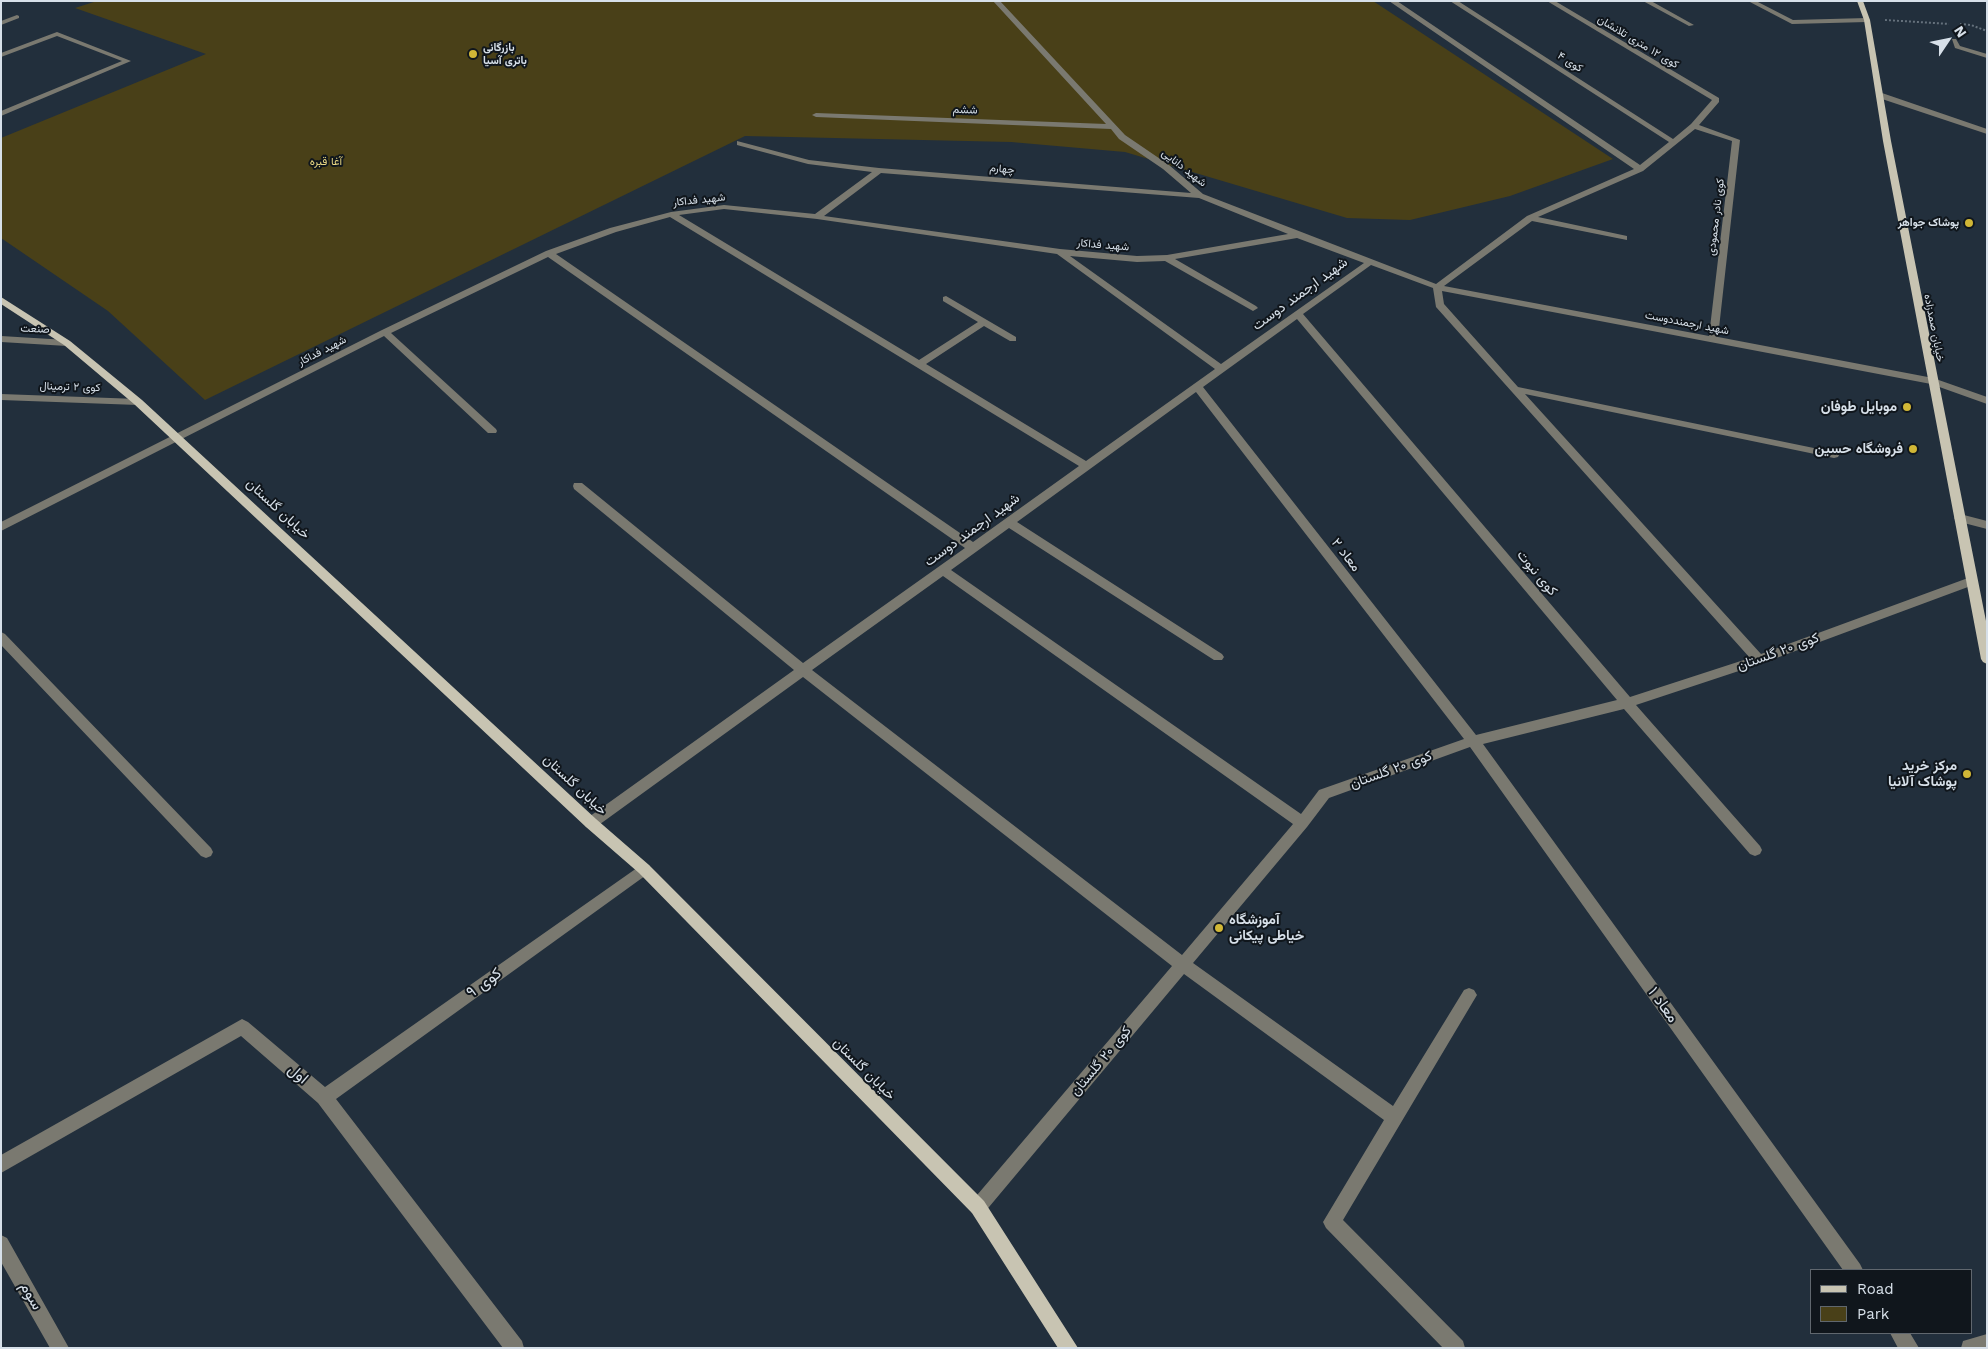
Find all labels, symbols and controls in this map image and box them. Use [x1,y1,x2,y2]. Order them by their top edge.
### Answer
street label: کوی ۱۲ متری تلانشان [1595,13,1681,71]
north arrow [1923,15,1973,65]
text: N [1951,23,1970,40]
place label: بازرگانی باتری آسیا [483,41,527,67]
marker: بازرگانی باتری آسیا [467,48,479,60]
street label: کوی ۴ [1555,49,1585,75]
street label: ششم [952,103,978,117]
street label: شهید دانایی [1159,146,1209,190]
park label: آغا قبره [310,155,342,169]
street label: چهارم [989,161,1015,177]
street label: کوی نادر محمودی [1705,178,1727,256]
street label: شهید فداکار [672,191,726,209]
place label: پوشاک جواهر [1898,216,1959,230]
marker: پوشاک جواهر [1963,217,1975,229]
street label: شهید فداکار [1076,236,1130,254]
street label: شهید ارجمند دوست [1249,254,1351,334]
street label: خیابان صمدزاده [1921,293,1947,363]
street label: شهید ارجمنددوست [1644,308,1730,338]
street label: صنعت [20,322,50,336]
street label: شهید فداکار [296,333,348,369]
street label: کوی ۲ ترمینال [39,379,101,395]
place label: موبایل طوفان [1821,399,1897,415]
marker: موبایل طوفان [1901,401,1913,413]
place label: فروشگاه حسین [1814,441,1903,457]
marker: فروشگاه حسین [1907,443,1919,455]
street label: خیابان گلستان [243,475,313,543]
street label: شهید ارجمند دوست [921,490,1023,570]
street label: معاد ۲ [1328,535,1364,575]
street label: کوی نبوت [1513,547,1561,599]
street label: کوی ۲۰ گلستان [1735,629,1821,675]
street label: کوی ۲۰ گلستان [1348,747,1434,793]
street label: خیابان گلستان [540,751,610,819]
place label: مرکز خرید پوشاک آلانیا [1888,758,1957,790]
marker: مرکز خرید پوشاک آلانیا [1961,768,1973,780]
place label: آموزشگاه خیاطی پیکانی [1229,912,1304,944]
marker: آموزشگاه خیاطی پیکانی [1213,922,1225,934]
street label: کوی ۹ [463,964,505,1002]
street label: معاد ۱ [1644,983,1682,1027]
street label: کوی ۲۰ گلستان [1067,1023,1135,1099]
street label: خیابان گلستان [829,1034,899,1104]
street label: اول [284,1060,312,1088]
legend [1810,1269,1973,1334]
street label: سوم [15,1279,47,1313]
text: Road [1857,1280,1894,1298]
text: Park [1857,1305,1889,1323]

